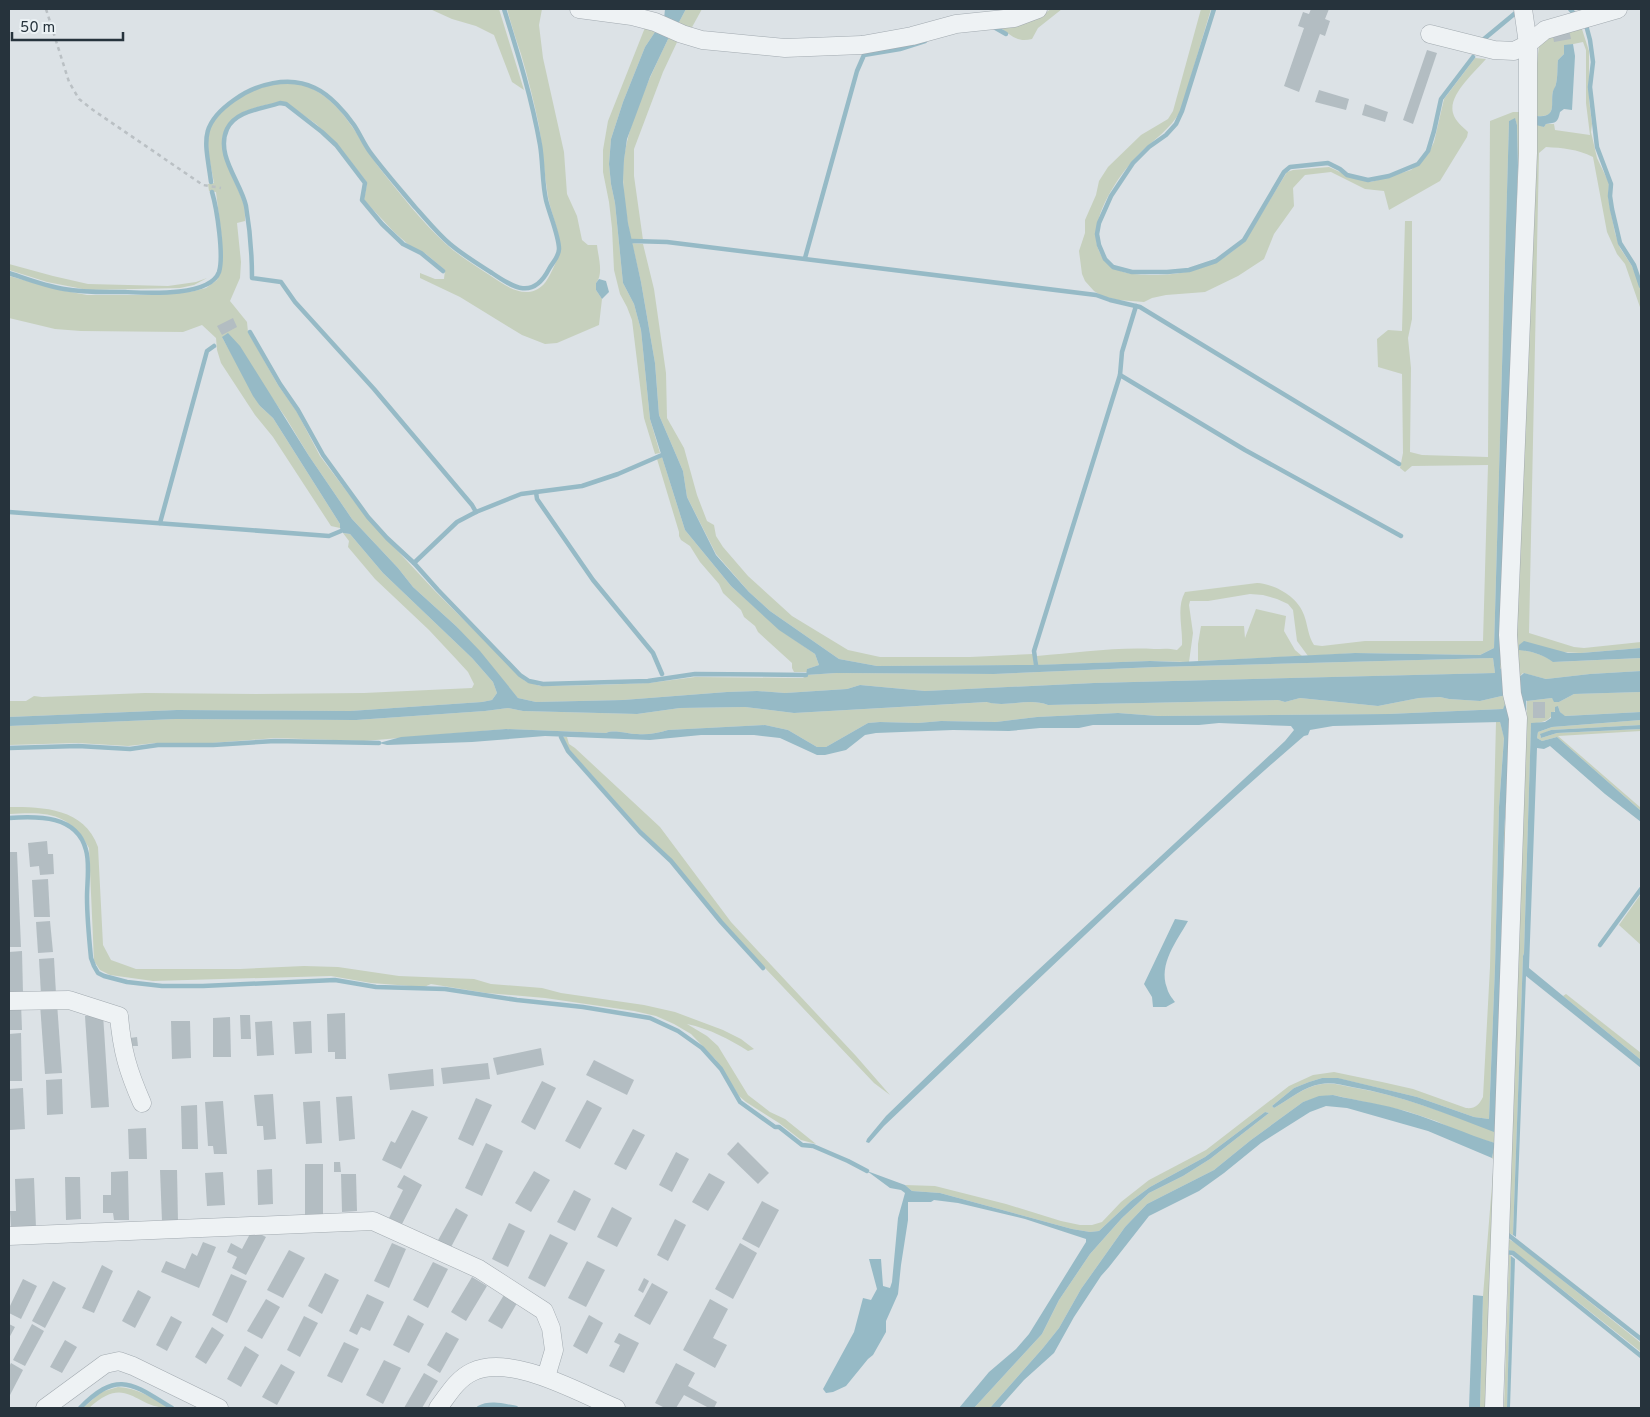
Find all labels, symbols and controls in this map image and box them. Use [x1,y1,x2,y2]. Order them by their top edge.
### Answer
scale bar [12,10,124,42]
text: 50 m [20,19,55,38]

